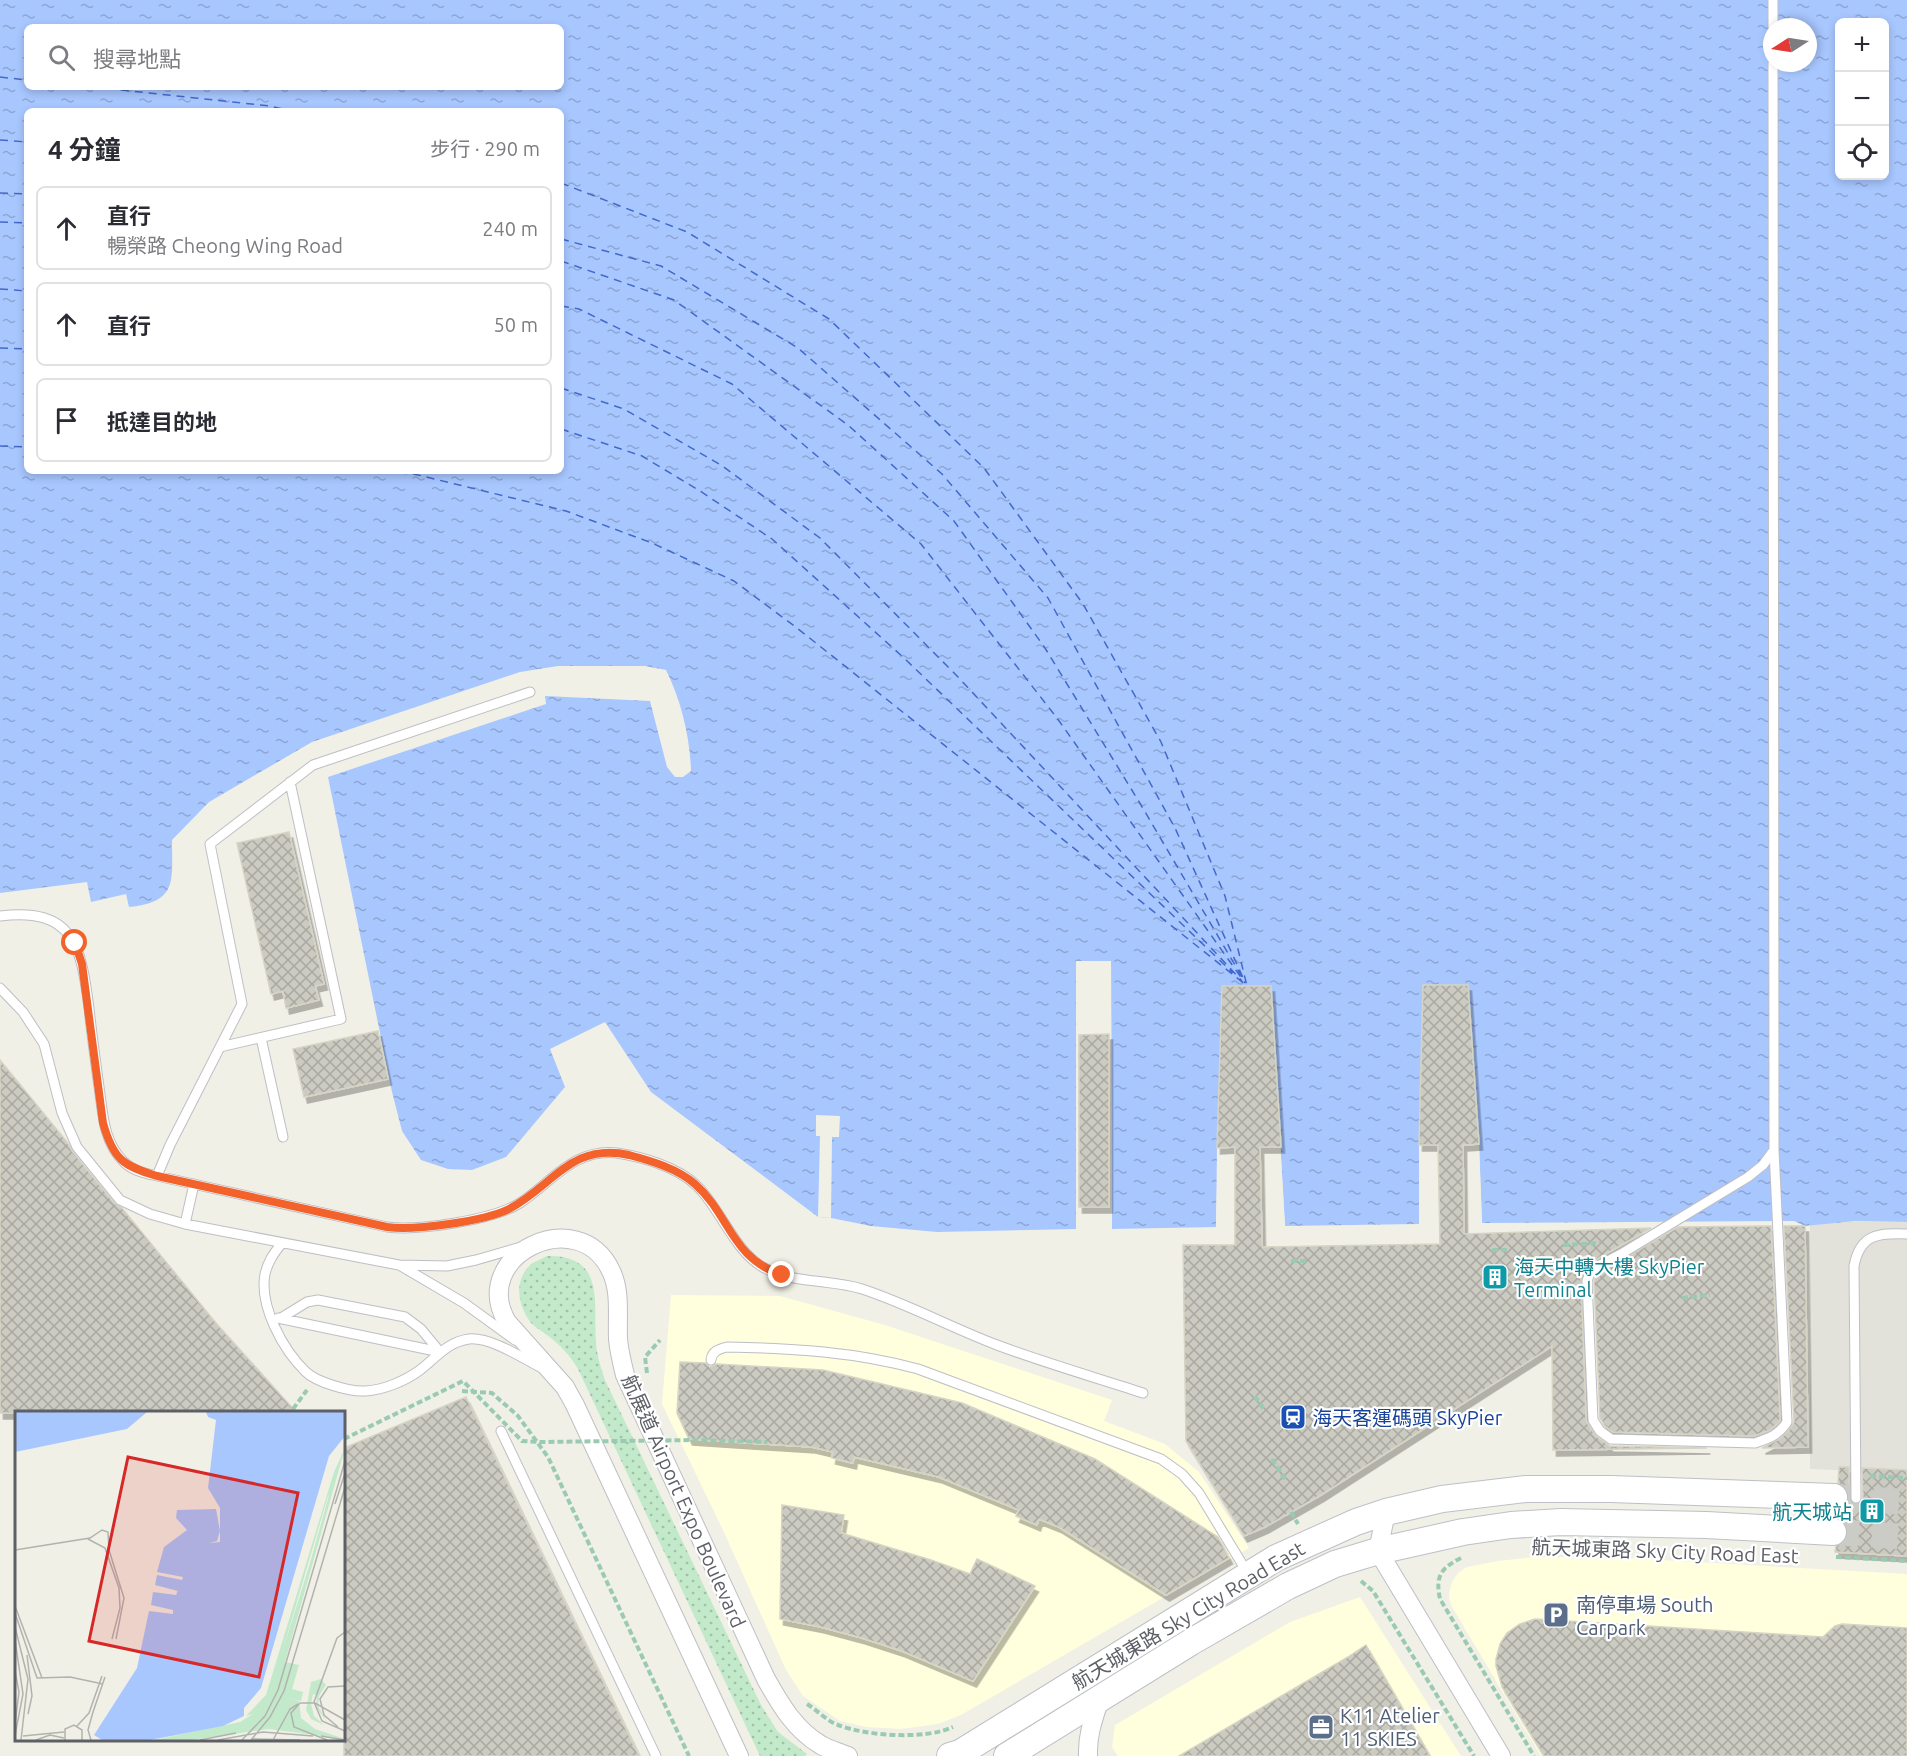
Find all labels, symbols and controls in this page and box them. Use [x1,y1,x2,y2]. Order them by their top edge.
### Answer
north arrow [1763,18,1817,72]
map controls [1835,18,1889,180]
button: + [1835,18,1889,72]
search box [24,24,564,90]
icon: search [45,41,78,74]
text: 搜尋地點 [93,46,181,71]
button: − [1835,72,1889,126]
button: locate [1835,126,1889,180]
text: 4 分鐘 [48,135,121,164]
text: 步行 · 290 m [430,137,540,160]
text: 直行 [107,203,151,228]
icon: ahead [50,212,83,245]
text: 240 m [482,217,538,240]
text: 暢榮路 Cheong Wing Road [107,234,343,257]
icon: ahead [50,308,83,341]
text: 直行 [107,313,151,338]
text: 50 m [494,313,538,336]
icon: arrive [50,404,83,437]
text: 抵達目的地 [107,409,217,434]
route start [61,929,87,955]
place label: 海天中轉大樓 SkyPier Terminal [1514,1255,1705,1301]
route end [768,1261,794,1287]
building icon: 海天中轉大樓 SkyPier Terminal [1480,1262,1510,1292]
street label: 航展道 Airport Expo Boulevard [618,1371,750,1631]
station icon: 海天客運碼頭 SkyPier [1278,1402,1308,1432]
place label: 海天客運碼頭 SkyPier [1312,1406,1503,1429]
inset map [15,1411,345,1741]
building icon: 航天城站 [1857,1496,1887,1526]
place label: 航天城站 [1772,1500,1852,1523]
street label: 航天城東路 Sky City Road East [1531,1535,1799,1567]
street label: 航天城東路 Sky City Road East [1067,1536,1309,1694]
place label: 南停車場 South Carpark [1576,1593,1713,1639]
parking icon: 南停車場 South Carpark [1541,1600,1571,1630]
place label: K11 Atelier 11 SKIES [1340,1704,1440,1750]
office icon: K11 Atelier 11 SKIES [1306,1712,1336,1742]

